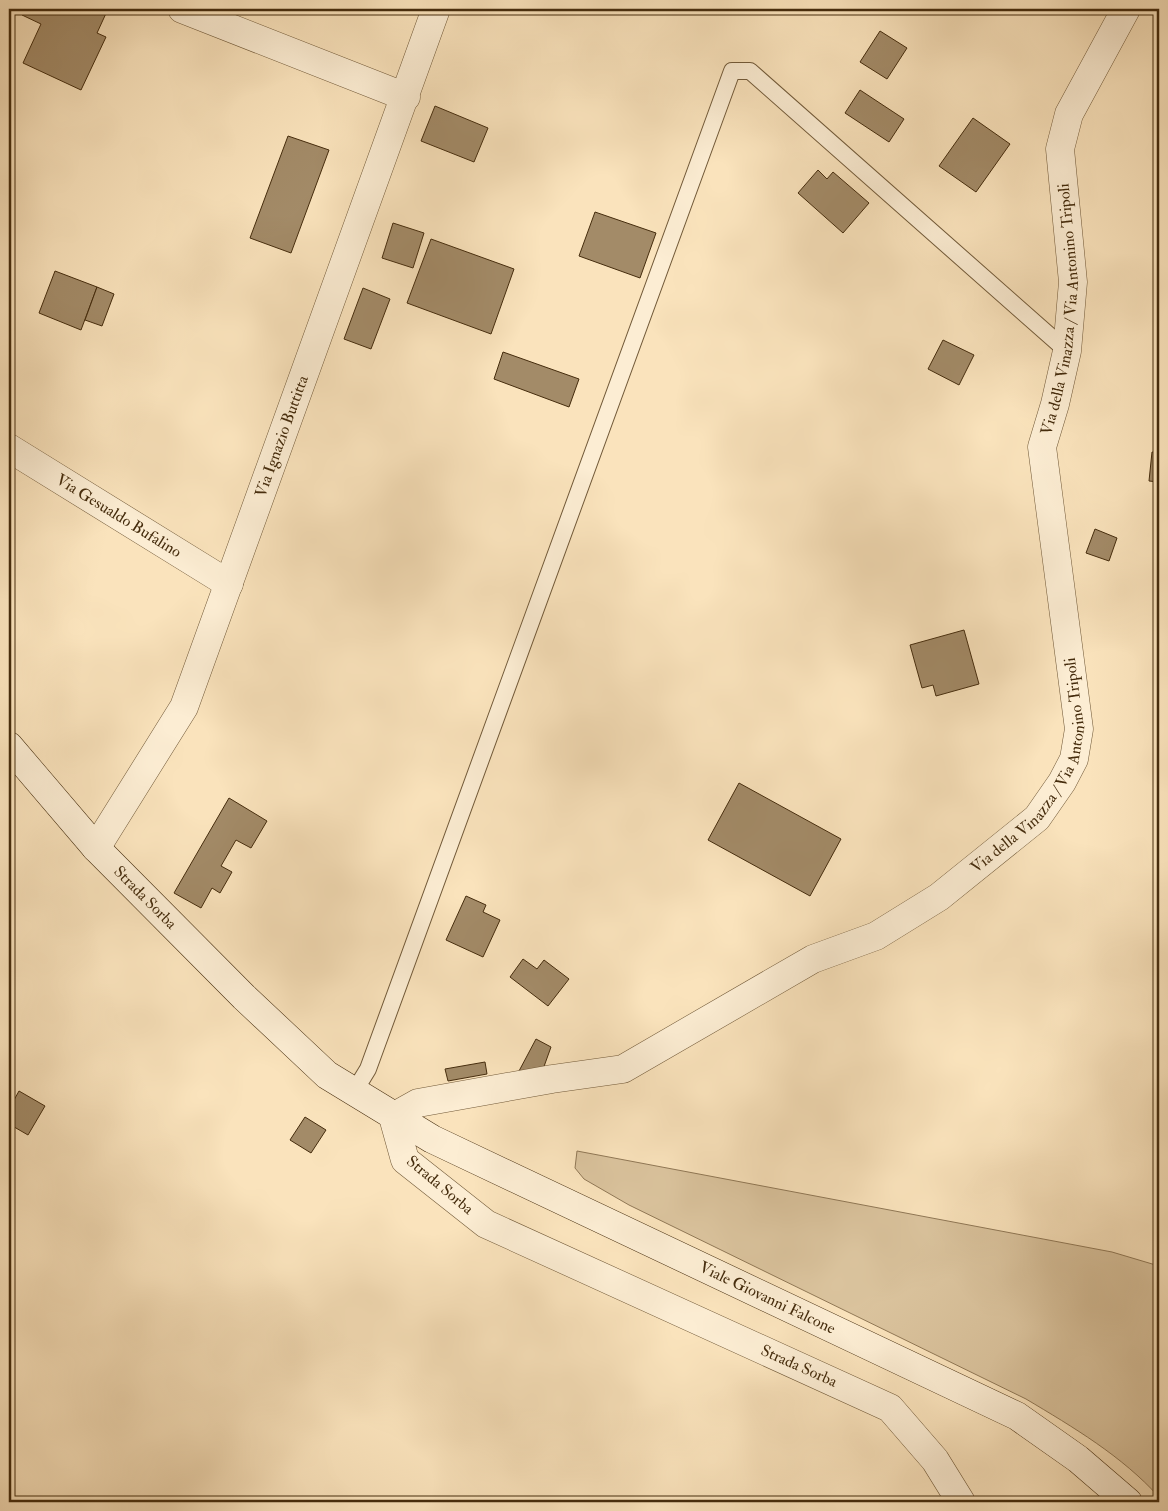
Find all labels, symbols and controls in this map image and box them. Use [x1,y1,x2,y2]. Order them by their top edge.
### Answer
street label: Via della Vinazza / Via Antonino Tripoli [1036,182,1083,437]
street label: Via Ignazio Buttitta [251,372,313,500]
street label: Via Gesualdo Bufalino [52,470,185,562]
street label: Via della Vinazza / Via Antonino Tripoli [967,656,1090,877]
street label: Strada Sorba [109,862,181,934]
street label: Strada Sorba [402,1151,478,1219]
street label: Viale Giovanni Falcone [696,1257,839,1339]
street label: Strada Sorba [758,1340,841,1392]

